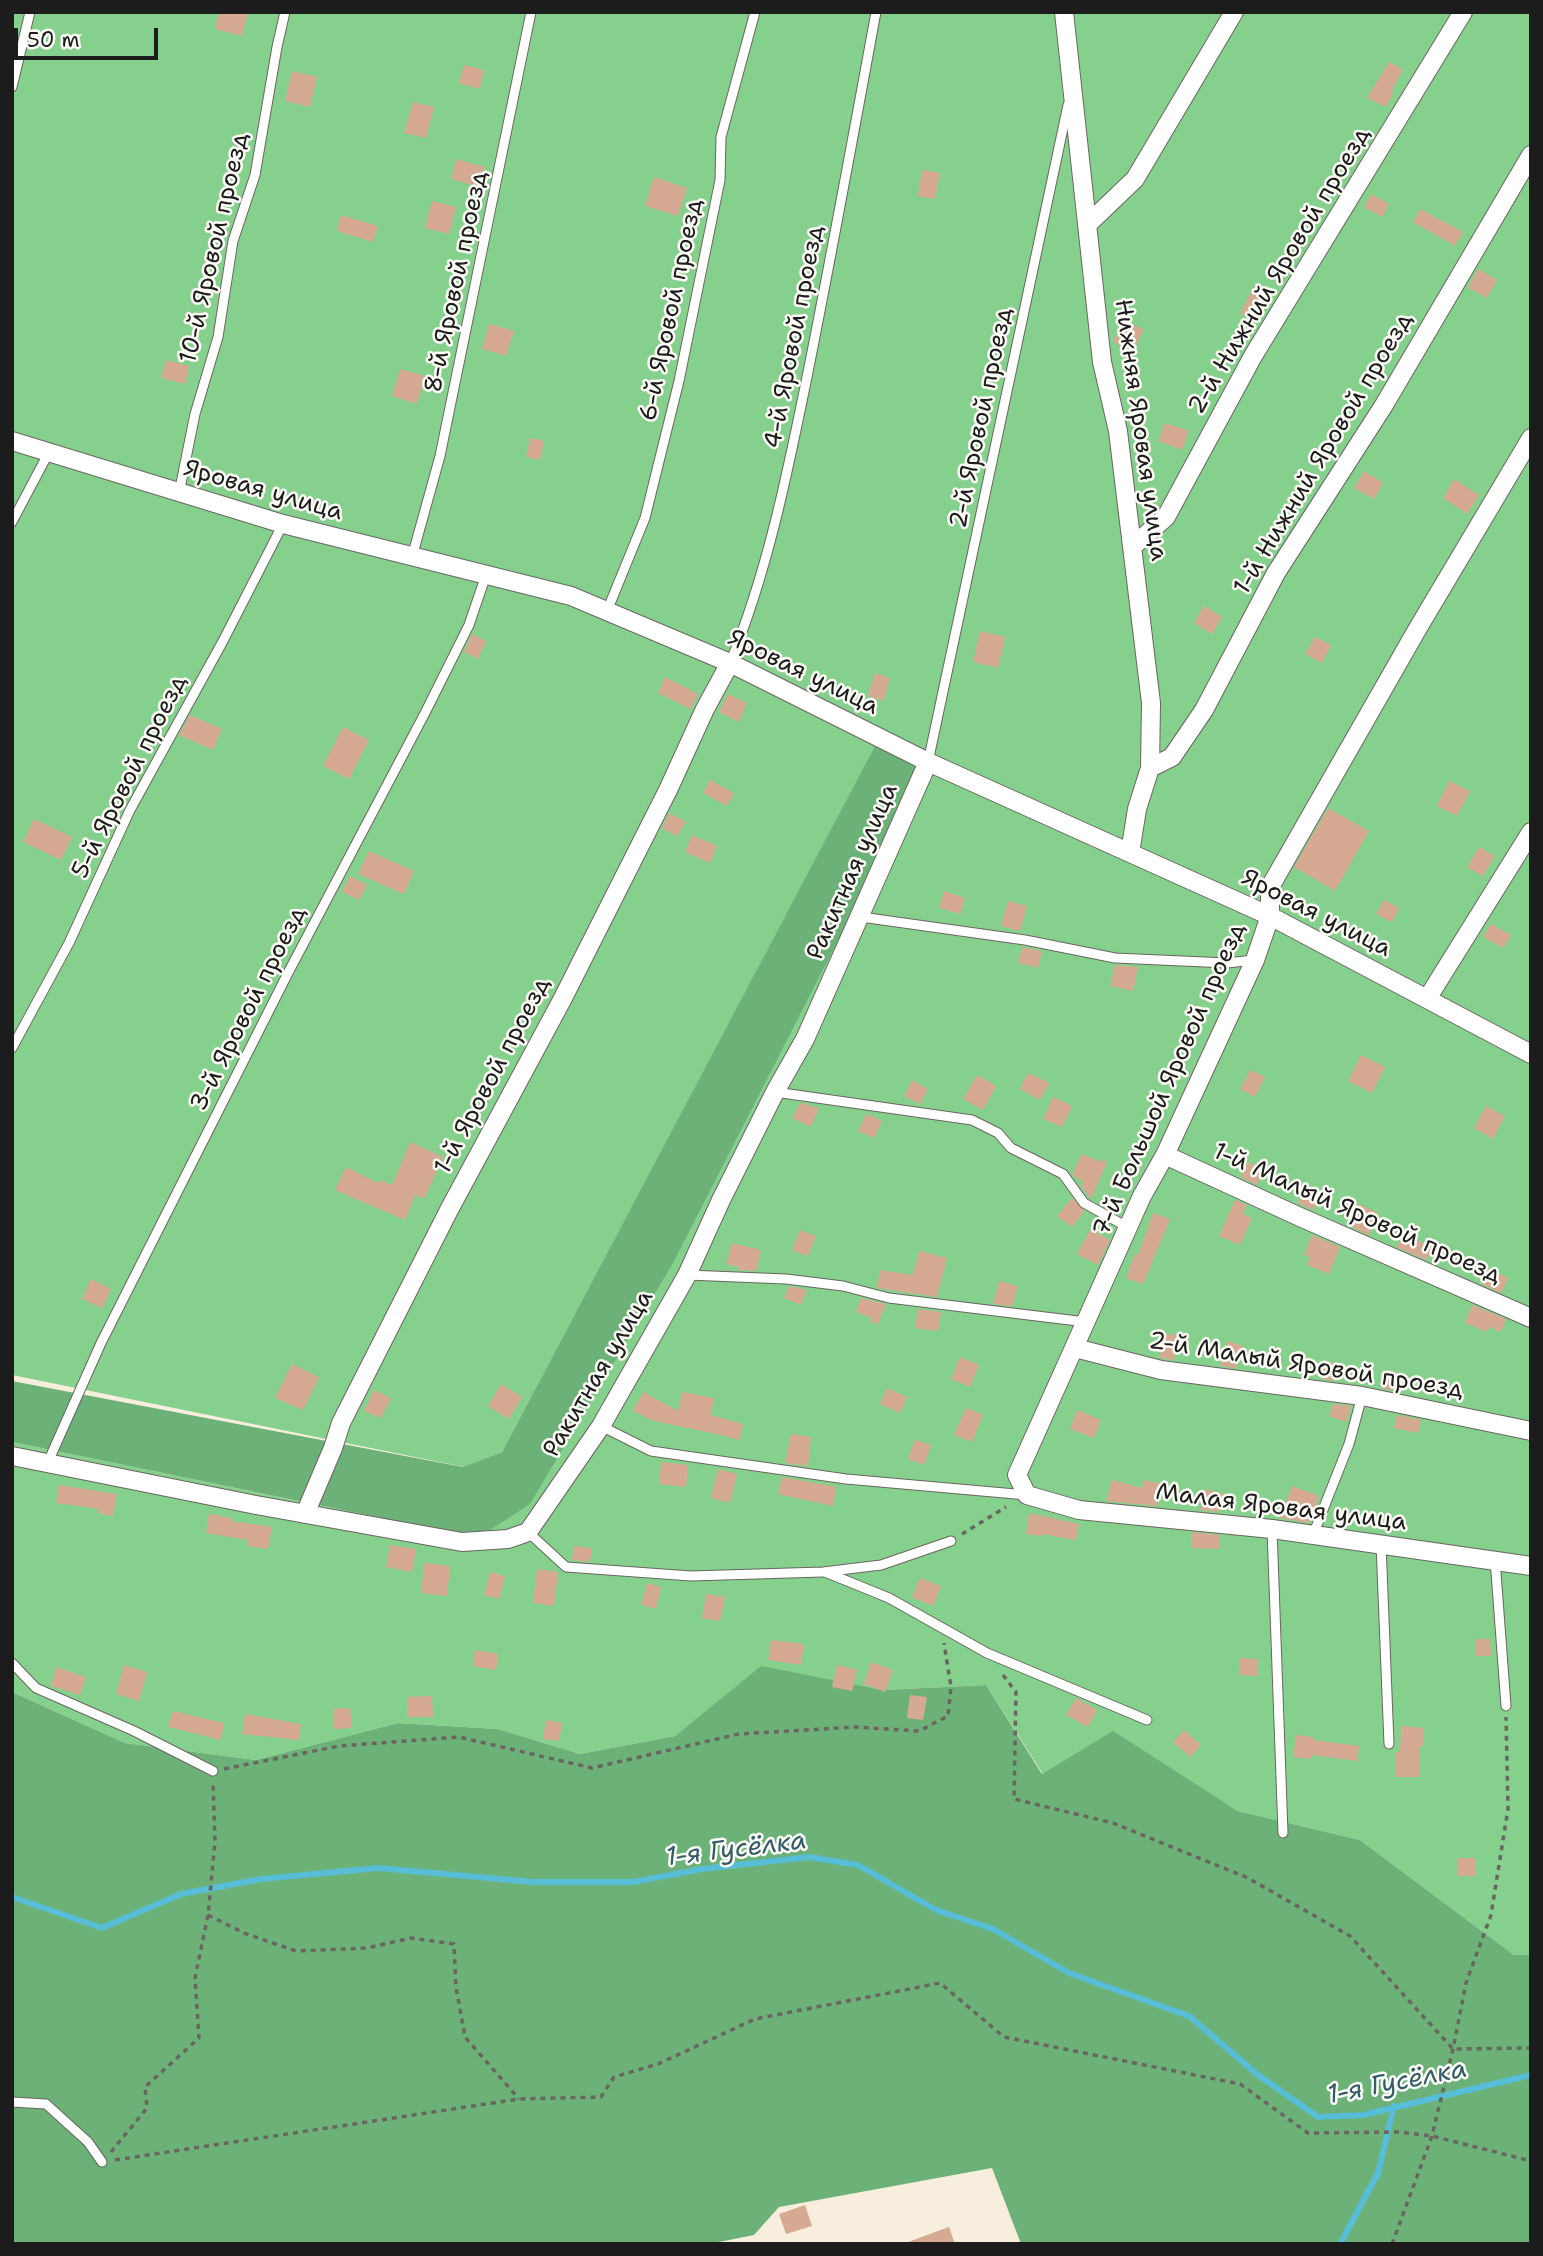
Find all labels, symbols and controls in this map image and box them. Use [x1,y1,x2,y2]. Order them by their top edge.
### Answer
scale bar [18,14,161,58]
text: 50 m [27,26,80,54]
street label: 2-й Нижний Яровой проезд [1183,122,1377,420]
street label: 10-й Яровой проезд [174,130,256,366]
street label: 8-й Яровой проезд [419,168,495,396]
street label: 6-й Яровой проезд [634,196,710,424]
street label: 4-й Яровой проезд [759,223,831,451]
street label: Нижняя Яровая улица [1107,297,1173,563]
street label: 2-й Яровой проезд [945,305,1019,531]
street label: 1-й Нижний Яровой проезд [1228,308,1420,600]
street label: Яровая улица [180,455,346,527]
street label: Яровая улица [723,624,883,722]
street label: 5-й Яровой проезд [66,670,194,884]
street label: Ракитная улица [801,780,905,964]
street label: Яровая улица [1236,864,1396,964]
street label: 3-й Яровой проезд [185,902,313,1116]
street label: 7-й Большой Яровой проезд [1088,919,1252,1241]
street label: 1-й Яровой проезд [429,973,557,1179]
street label: 1-й Малый Яровой проезд [1209,1137,1505,1291]
street label: Ракитная улица [538,1285,660,1463]
street label: 2-й Малый Яровой проезд [1147,1327,1465,1405]
street label: Малая Яровая улица [1154,1478,1408,1538]
water label: 1-я Гусёлка [664,1826,808,1874]
water label: 1-я Гусёлка [1325,2054,1469,2112]

